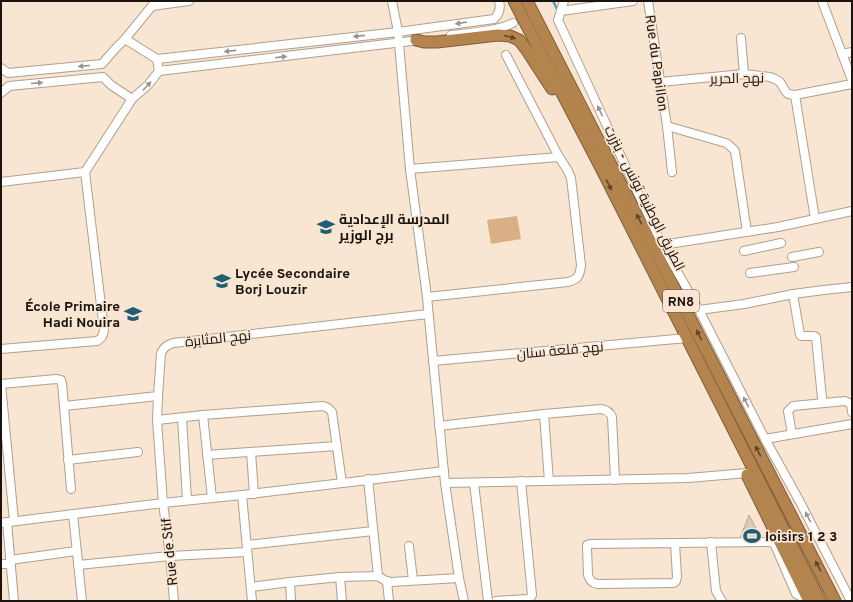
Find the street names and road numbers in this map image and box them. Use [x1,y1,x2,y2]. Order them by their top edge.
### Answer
street label: Rue du Papillon [640,14,671,113]
street label: نهج الحرير [709,71,764,88]
street label: الطريق الوطنية تونس - بنزرت [600,123,688,274]
road number: RN8 [663,290,699,312]
street label: نهج المثابرة [184,328,252,351]
street label: نهج قلعة سنان [516,339,604,364]
street label: Rue de Stif [158,517,182,586]

